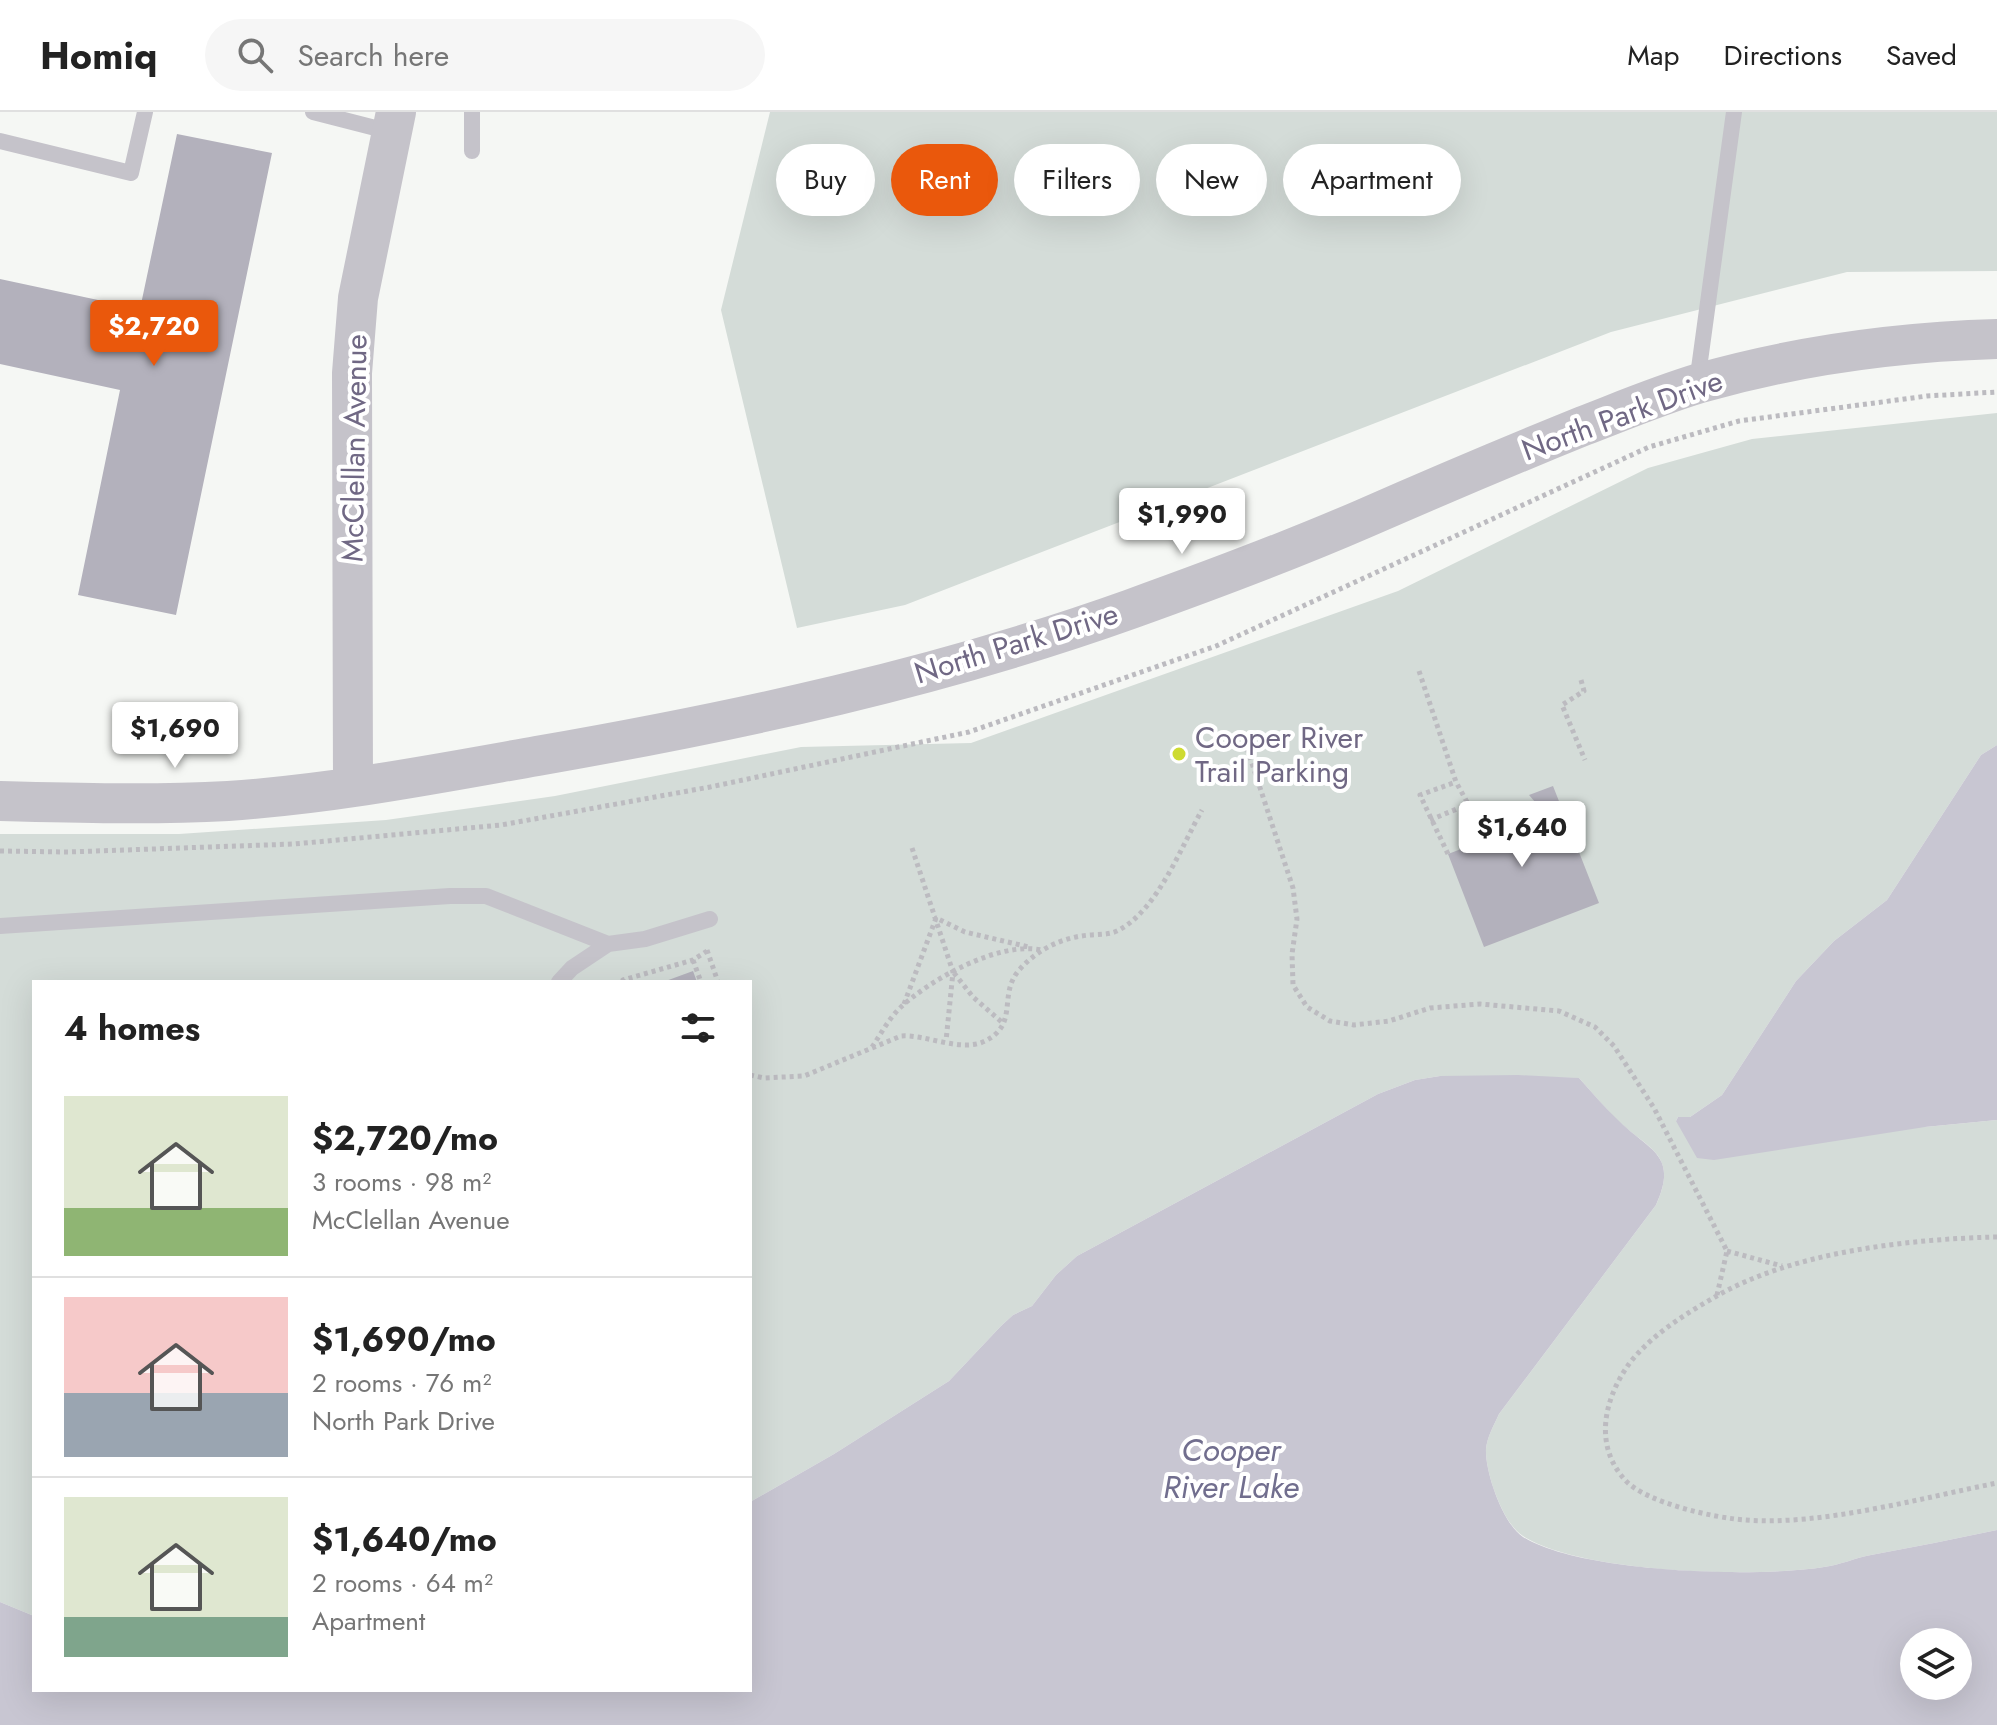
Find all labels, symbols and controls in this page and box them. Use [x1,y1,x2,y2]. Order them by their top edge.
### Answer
search box [205,19,765,91]
text: Homiq [40,28,157,83]
icon: search [233,33,277,77]
text: Search here [297,34,449,77]
text: Map [1627,35,1679,76]
text: Directions [1723,35,1842,76]
text: Saved [1886,35,1957,76]
chip: Buy [776,144,875,216]
chip: Rent [891,144,998,216]
chip: Filters [1014,144,1140,216]
chip: New [1156,144,1267,216]
chip: Apartment [1283,144,1461,216]
pin: $2,720 [89,300,219,368]
text: $2,720 [108,307,200,345]
street label: McClellan Avenue [331,334,377,562]
street label: North Park Drive [1515,359,1729,471]
pin: $1,990 [1117,488,1247,556]
text: $1,990 [1137,495,1227,533]
street label: North Park Drive [909,592,1123,694]
pin: $1,690 [110,702,240,770]
text: $1,690 [130,709,220,747]
place label: Cooper River Trail Parking [1195,716,1364,793]
marker: Cooper River Trail Parking [1170,745,1188,763]
pin: $1,640 [1457,801,1587,869]
text: $1,640 [1477,808,1567,846]
text: 4 homes [64,1004,200,1053]
icon: filters [676,1006,720,1050]
text: $2,720/mo [312,1114,498,1163]
icon: home [128,1128,224,1224]
text: 3 rooms · 98 m² [312,1163,491,1201]
text: McClellan Avenue [312,1201,510,1239]
text: $1,690/mo [312,1315,496,1364]
icon: home [128,1329,224,1425]
text: 2 rooms · 76 m² [312,1364,491,1402]
text: North Park Drive [312,1402,495,1440]
water label: Cooper River Lake [1163,1427,1299,1510]
text: $1,640/mo [312,1515,497,1564]
icon: home [128,1529,224,1625]
text: 2 rooms · 64 m² [312,1564,493,1602]
text: Apartment [312,1602,425,1640]
map controls [1900,1628,1972,1700]
button: layers [1900,1628,1972,1700]

